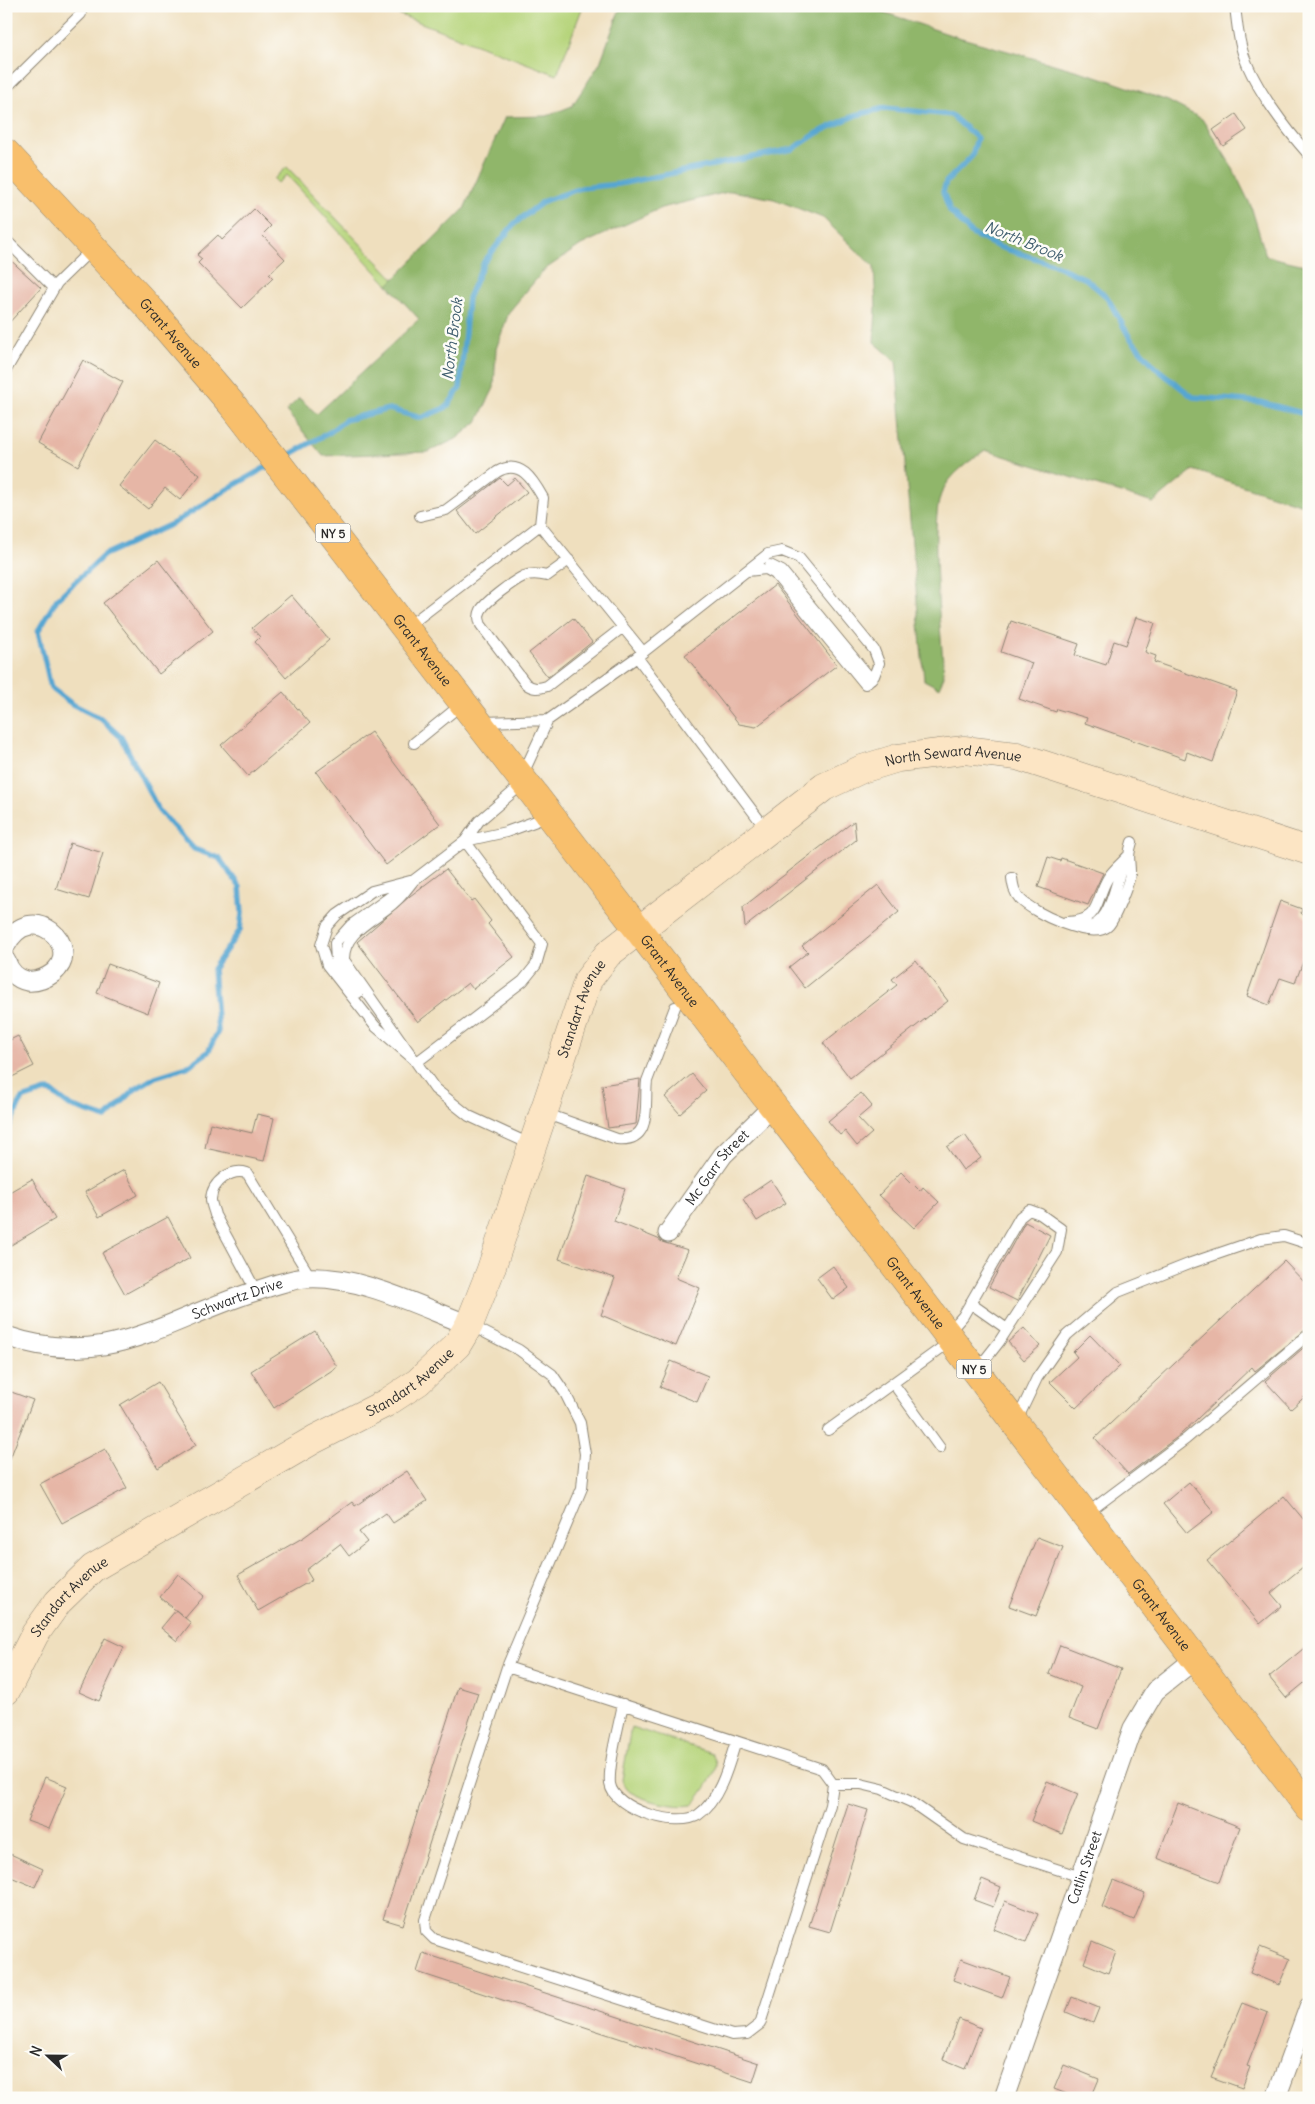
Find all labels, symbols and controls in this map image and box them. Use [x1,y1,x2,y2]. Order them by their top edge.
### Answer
water label: North Brook [982,217,1067,266]
street label: Grant Avenue [136,294,206,372]
water label: North Brook [438,296,467,381]
road number: NY 5 [316,524,350,542]
street label: Grant Avenue [389,610,456,690]
street label: North Seward Avenue [883,741,1024,770]
street label: Grant Avenue [636,931,703,1011]
street label: Standart Avenue [554,956,610,1060]
street label: Mc Garr Street [681,1126,753,1209]
street label: Grant Avenue [882,1253,949,1333]
street label: Schwartz Drive [189,1274,285,1323]
street label: Standart Avenue [363,1344,457,1421]
road number: NY 5 [956,1360,992,1378]
street label: Standart Avenue [27,1552,111,1641]
street label: Grant Avenue [1128,1575,1195,1655]
street label: Catlin Street [1063,1828,1106,1907]
north arrow [22,2032,72,2082]
text: N [26,2043,46,2059]

